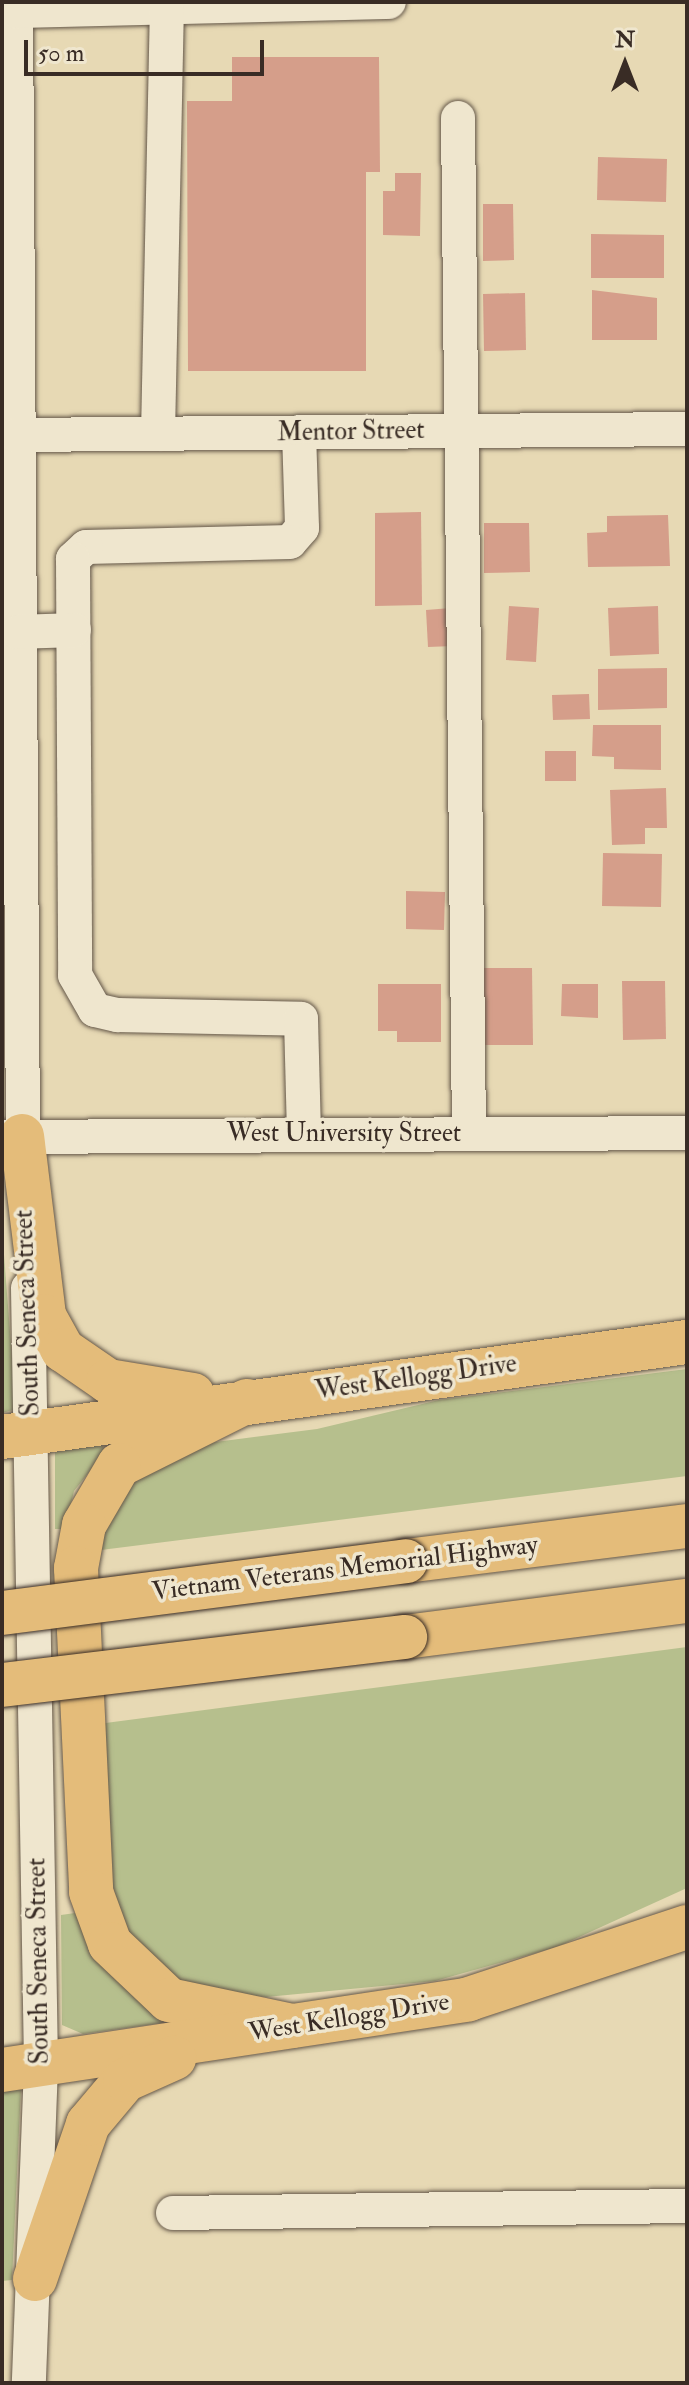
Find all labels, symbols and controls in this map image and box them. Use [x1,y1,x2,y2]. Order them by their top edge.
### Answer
scale bar [28,24,268,74]
north arrow [585,24,665,104]
text: N [615,26,635,54]
text: 50 m [38,38,84,69]
street label: Mentor Street [277,415,425,449]
street label: West University Street [227,1118,461,1150]
street label: South Seneca Street [9,1209,47,1417]
street label: West Kellogg Drive [313,1348,519,1408]
street label: Vietnam Veterans Memorial Highway [150,1530,540,1608]
street label: South Seneca Street [22,1857,56,2065]
street label: West Kellogg Drive [246,1987,452,2049]

